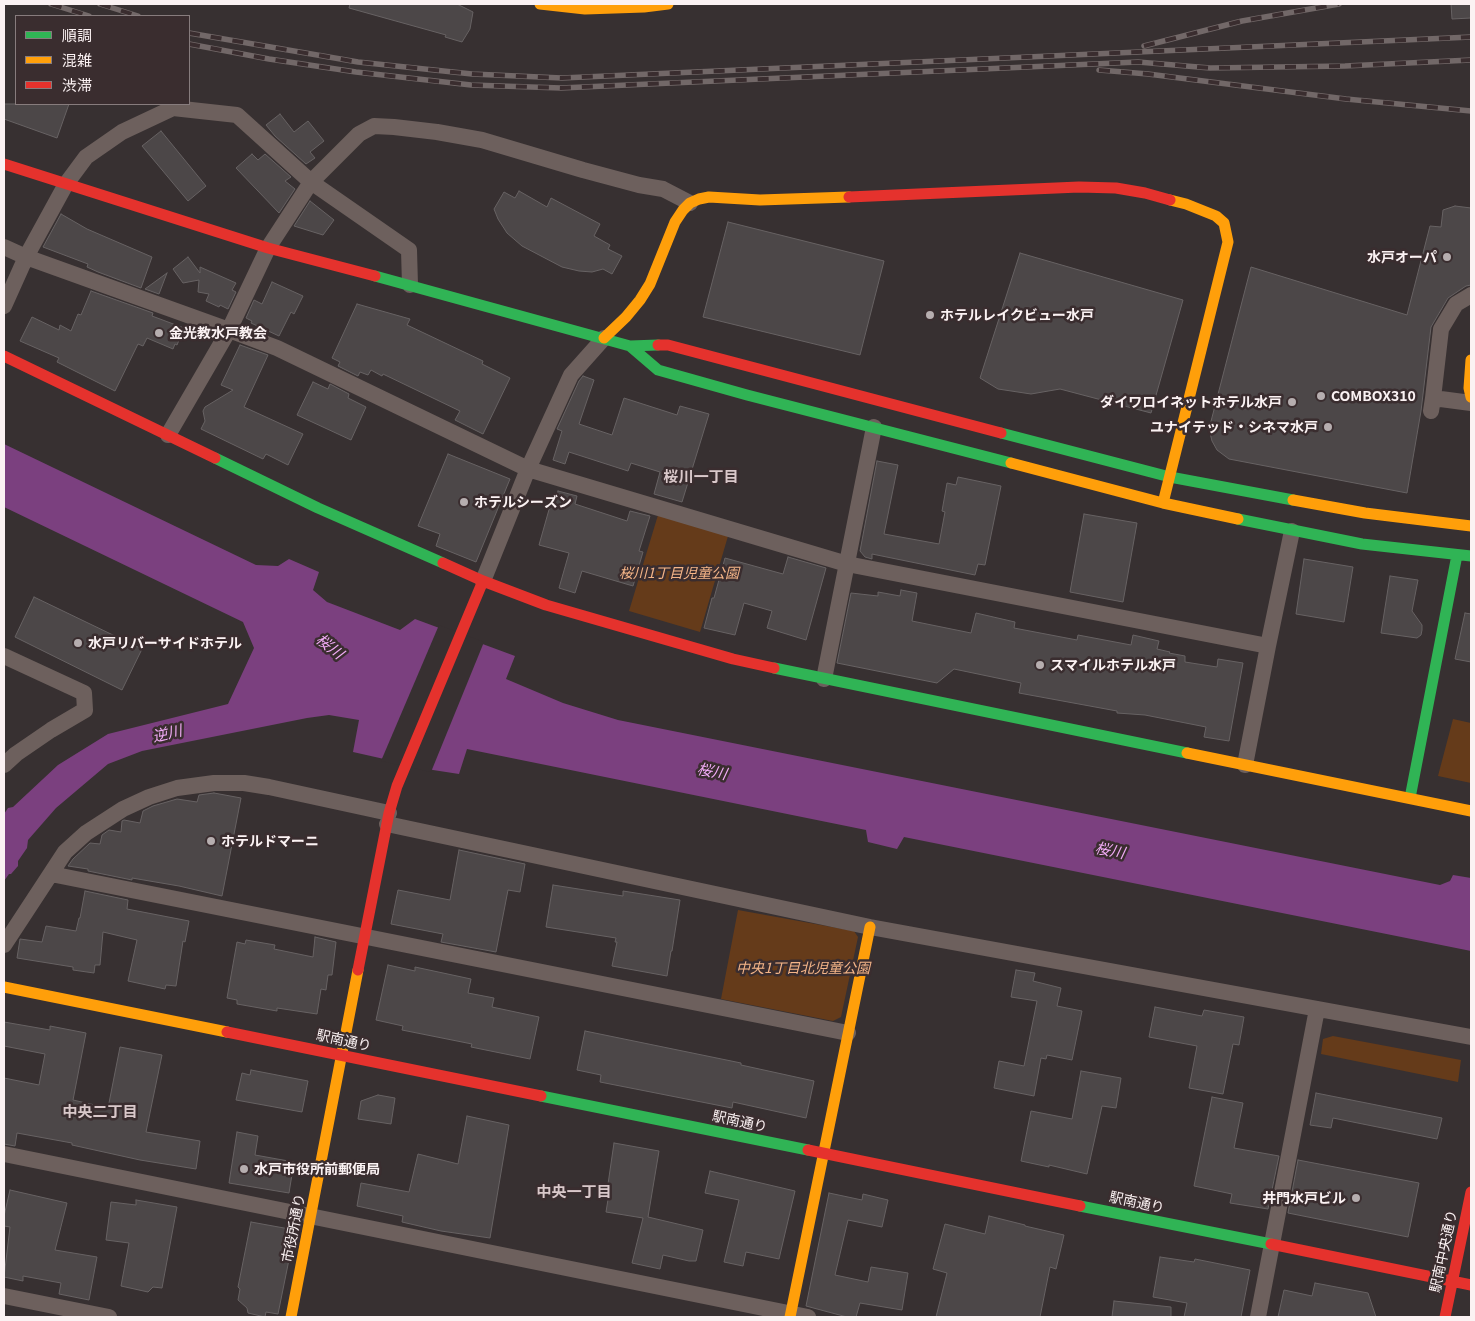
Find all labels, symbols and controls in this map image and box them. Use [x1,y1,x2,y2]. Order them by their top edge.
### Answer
legend [15,15,190,105]
text: 順調 [62,24,92,45]
text: 混雑 [62,49,92,70]
text: 渋滞 [62,74,92,95]
place label: 水戸オーパ [1367,249,1437,265]
marker: 水戸オーパ [1441,251,1453,263]
place label: ホテルレイクビュー水戸 [940,307,1094,323]
marker: ホテルレイクビュー水戸 [924,309,936,321]
place label: 金光教水戸教会 [169,325,267,341]
marker: 金光教水戸教会 [153,327,165,339]
place label: COMBOX310 [1331,388,1416,404]
marker: COMBOX310 [1315,390,1327,402]
place label: ダイワロイネットホテル水戸 [1100,394,1282,410]
marker: ダイワロイネットホテル水戸 [1286,396,1298,408]
place label: ユナイテッド・シネマ水戸 [1150,419,1318,435]
marker: ユナイテッド・シネマ水戸 [1322,421,1334,433]
district label: 桜川一丁目 [664,467,738,485]
place label: ホテルシーズン [474,494,572,510]
marker: ホテルシーズン [458,496,470,508]
park label: 桜川1丁目児童公園 [619,565,739,581]
water label: 桜川 [313,630,347,662]
place label: 水戸リバーサイドホテル [88,635,242,651]
marker: 水戸リバーサイドホテル [72,637,84,649]
place label: スマイルホテル水戸 [1050,657,1176,673]
marker: スマイルホテル水戸 [1034,659,1046,671]
water label: 逆川 [150,721,184,745]
water label: 桜川 [696,759,728,783]
place label: ホテルドマーニ [221,833,319,849]
marker: ホテルドマーニ [205,835,217,847]
water label: 桜川 [1094,838,1126,862]
park label: 中央1丁目北児童公園 [736,960,870,976]
street label: 駅南通り [315,1026,373,1054]
district label: 中央二丁目 [63,1102,137,1120]
street label: 駅南通り [711,1107,769,1135]
place label: 水戸市役所前郵便局 [254,1161,380,1177]
marker: 水戸市役所前郵便局 [238,1163,250,1175]
district label: 中央一丁目 [537,1182,611,1200]
street label: 駅南通り [1108,1188,1166,1216]
place label: 井門水戸ビル [1262,1190,1346,1206]
street label: 市役所通り [278,1192,308,1264]
marker: 井門水戸ビル [1350,1192,1362,1204]
street label: 駅南中央通り [1426,1208,1460,1294]

